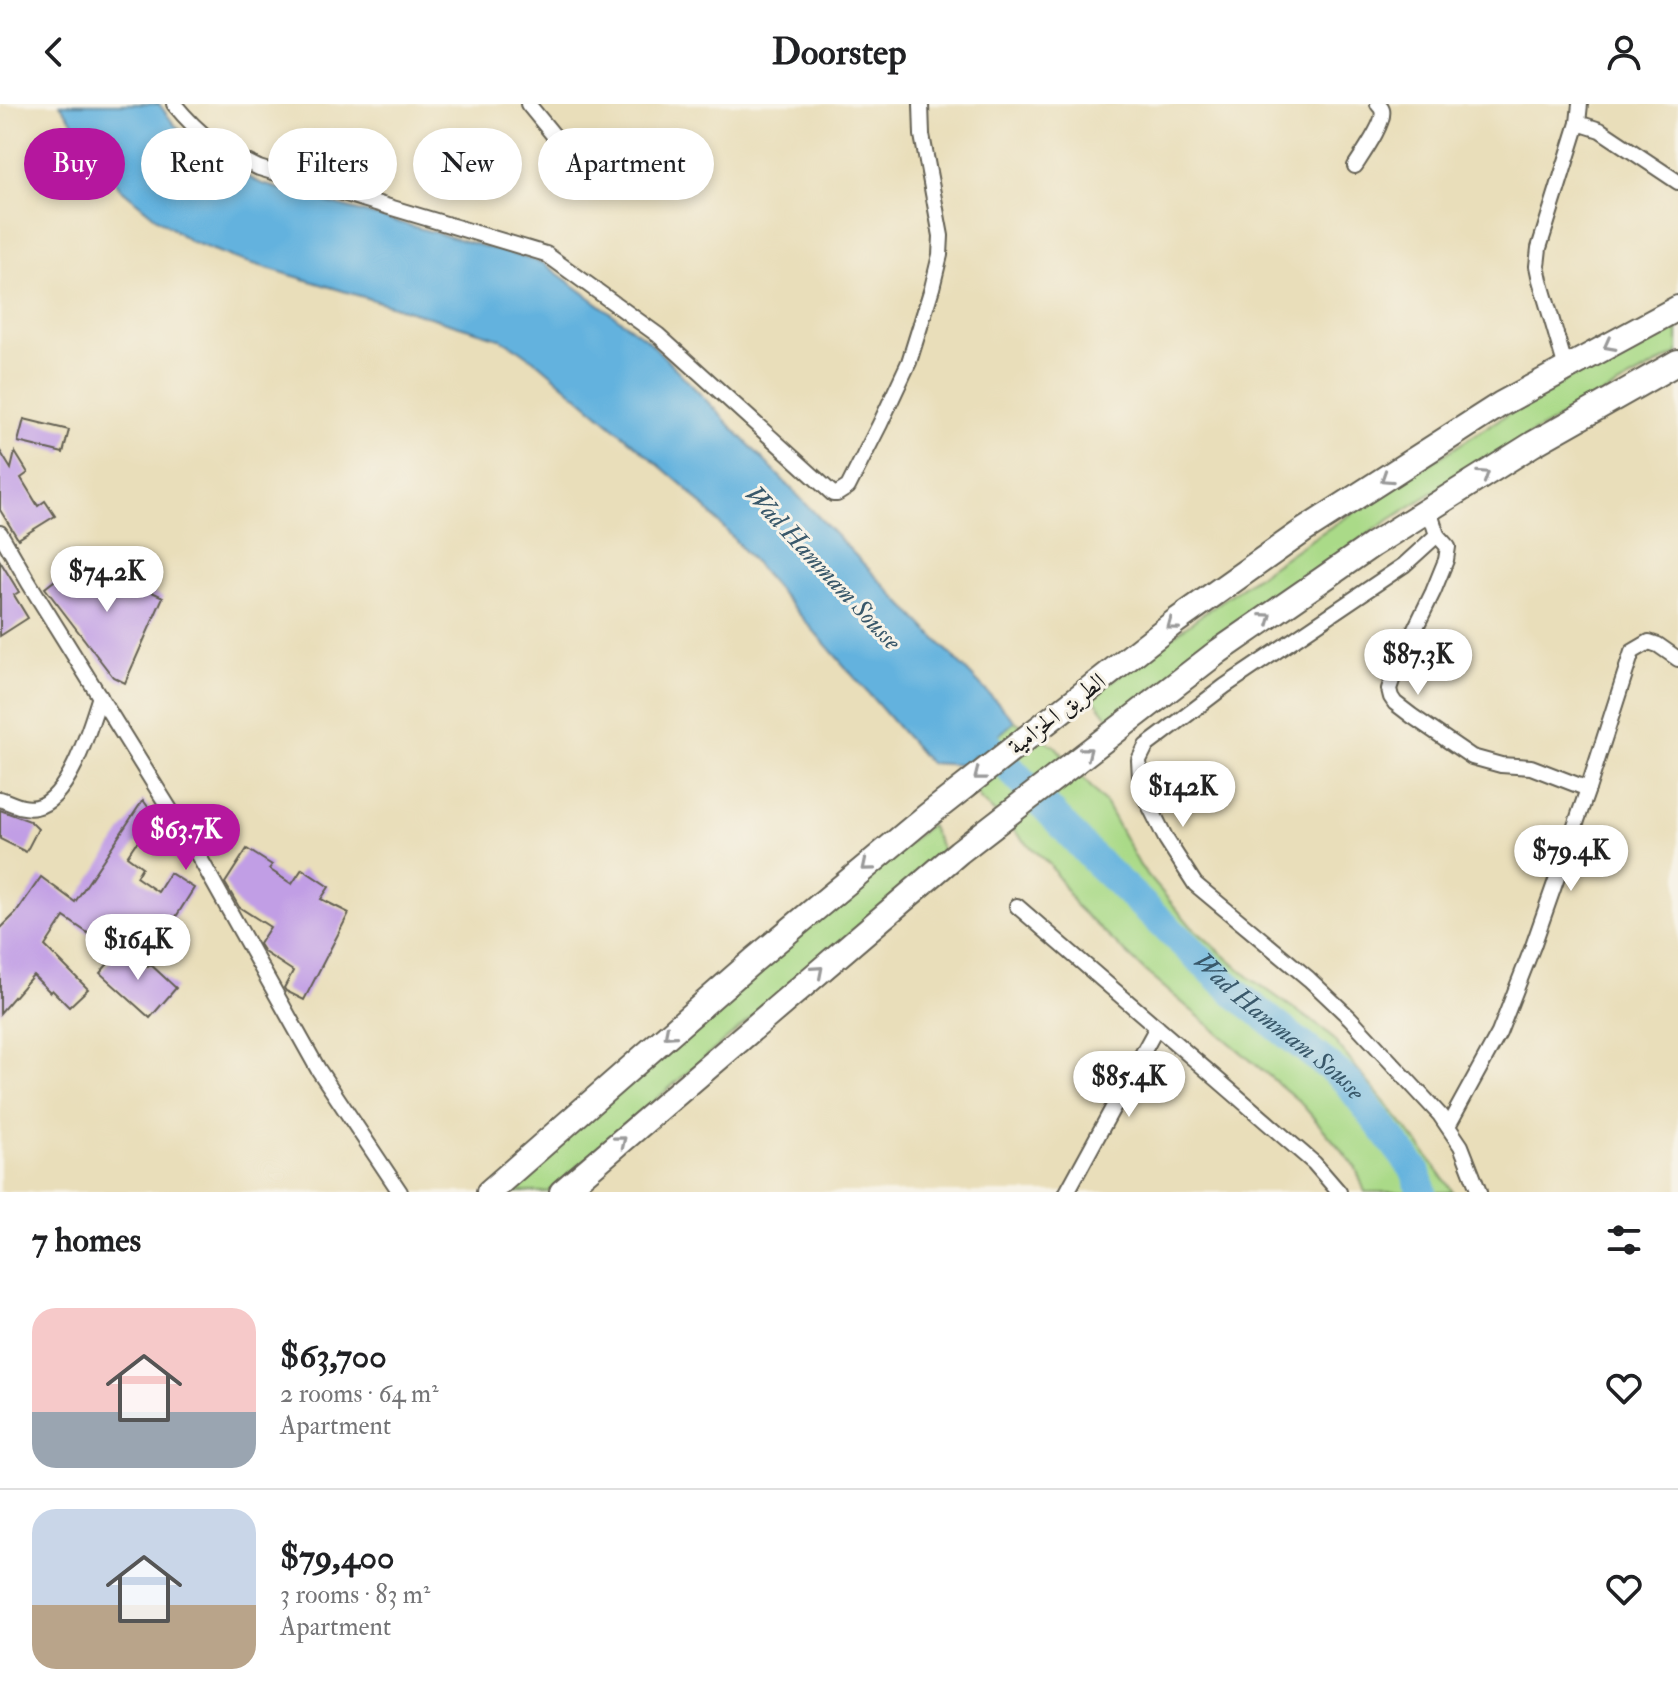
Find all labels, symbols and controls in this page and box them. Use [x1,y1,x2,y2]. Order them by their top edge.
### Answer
icon: back [32,30,76,74]
text: Doorstep [772,30,906,75]
icon: person [1602,30,1646,74]
chip: Buy [24,128,125,200]
chip: Rent [141,128,252,200]
chip: Filters [268,128,397,200]
chip: New [413,128,522,200]
chip: Apartment [538,128,714,200]
one-way arrow [1603,335,1618,350]
one-way arrow [1381,469,1395,484]
one-way arrow [1476,469,1490,484]
water label: Wad Hammam Sousse [738,479,908,657]
pin: $74.2K [42,546,172,614]
text: $74.2K [69,556,145,588]
one-way arrow [1259,613,1273,628]
one-way arrow [1166,615,1181,629]
pin: $87.3K [1353,629,1483,697]
text: $87.3K [1382,639,1454,671]
street label: الطريق الحزامية [1002,666,1112,762]
one-way arrow [1078,748,1093,762]
pin: $142K [1127,761,1239,829]
one-way arrow [973,765,988,779]
text: $142K [1148,771,1218,803]
pin: $63.7K [121,804,251,872]
text: $63.7K [150,814,222,846]
pin: $79.4K [1506,825,1636,893]
text: $79.4K [1532,835,1610,867]
one-way arrow [862,857,877,871]
pin: $164K [82,914,194,982]
text: $164K [103,924,173,956]
water label: Wad Hammam Sousse [1187,945,1372,1107]
one-way arrow [808,966,823,981]
one-way arrow [663,1024,678,1039]
pin: $85.4K [1064,1051,1194,1119]
text: $85.4K [1091,1061,1167,1093]
one-way arrow [612,1137,627,1151]
icon: filters [1602,1218,1646,1262]
text: 7 homes [32,1219,141,1262]
text: $63,700 [280,1335,387,1378]
icon: home [96,1340,192,1436]
icon: heart [1602,1366,1646,1410]
text: 2 rooms · 64 m² [280,1378,439,1410]
text: Apartment [280,1410,391,1442]
text: $79,400 [280,1536,394,1579]
icon: home [96,1541,192,1637]
icon: heart [1602,1567,1646,1611]
text: 3 rooms · 83 m² [280,1579,430,1611]
text: Apartment [280,1611,391,1643]

